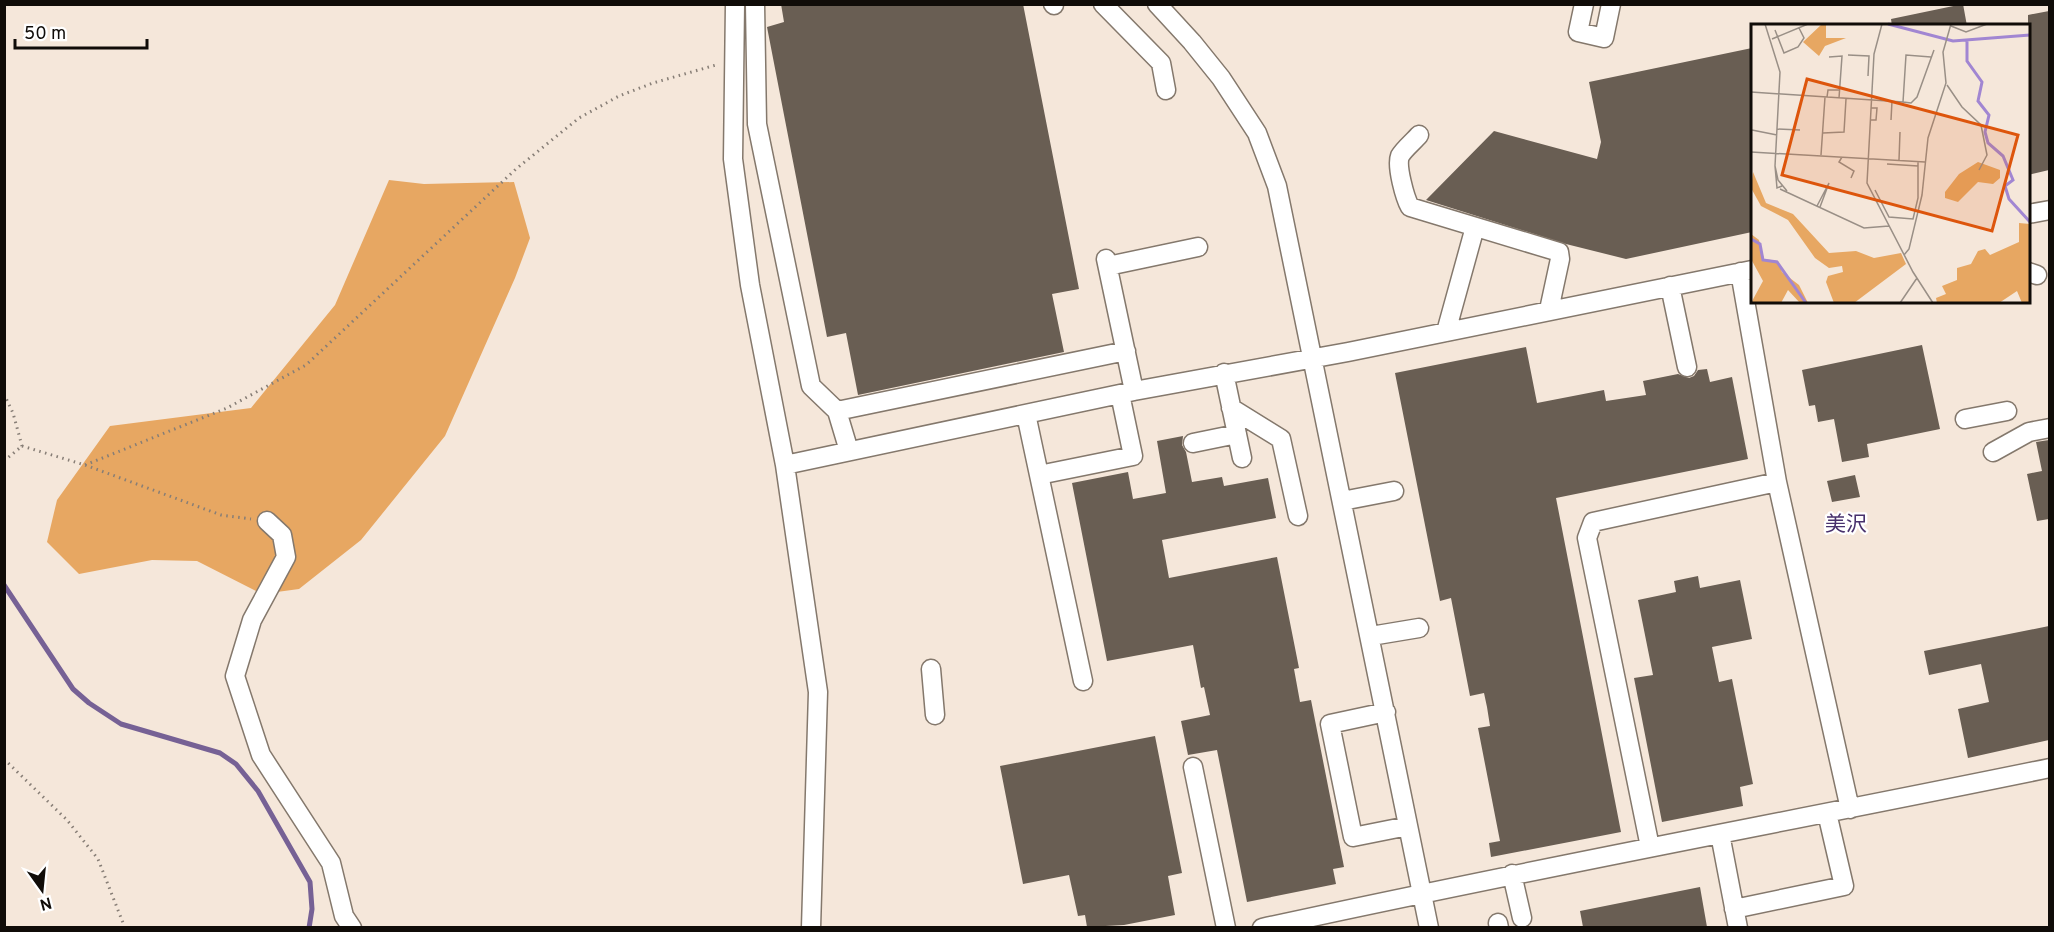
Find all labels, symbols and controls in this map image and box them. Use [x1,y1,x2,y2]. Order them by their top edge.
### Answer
scale bar [15,12,147,50]
text: 50 m [24,23,66,46]
inset map [1751,24,2030,303]
district label: 美沢 [1825,512,1867,539]
north arrow [12,860,72,920]
text: N [37,891,54,914]

